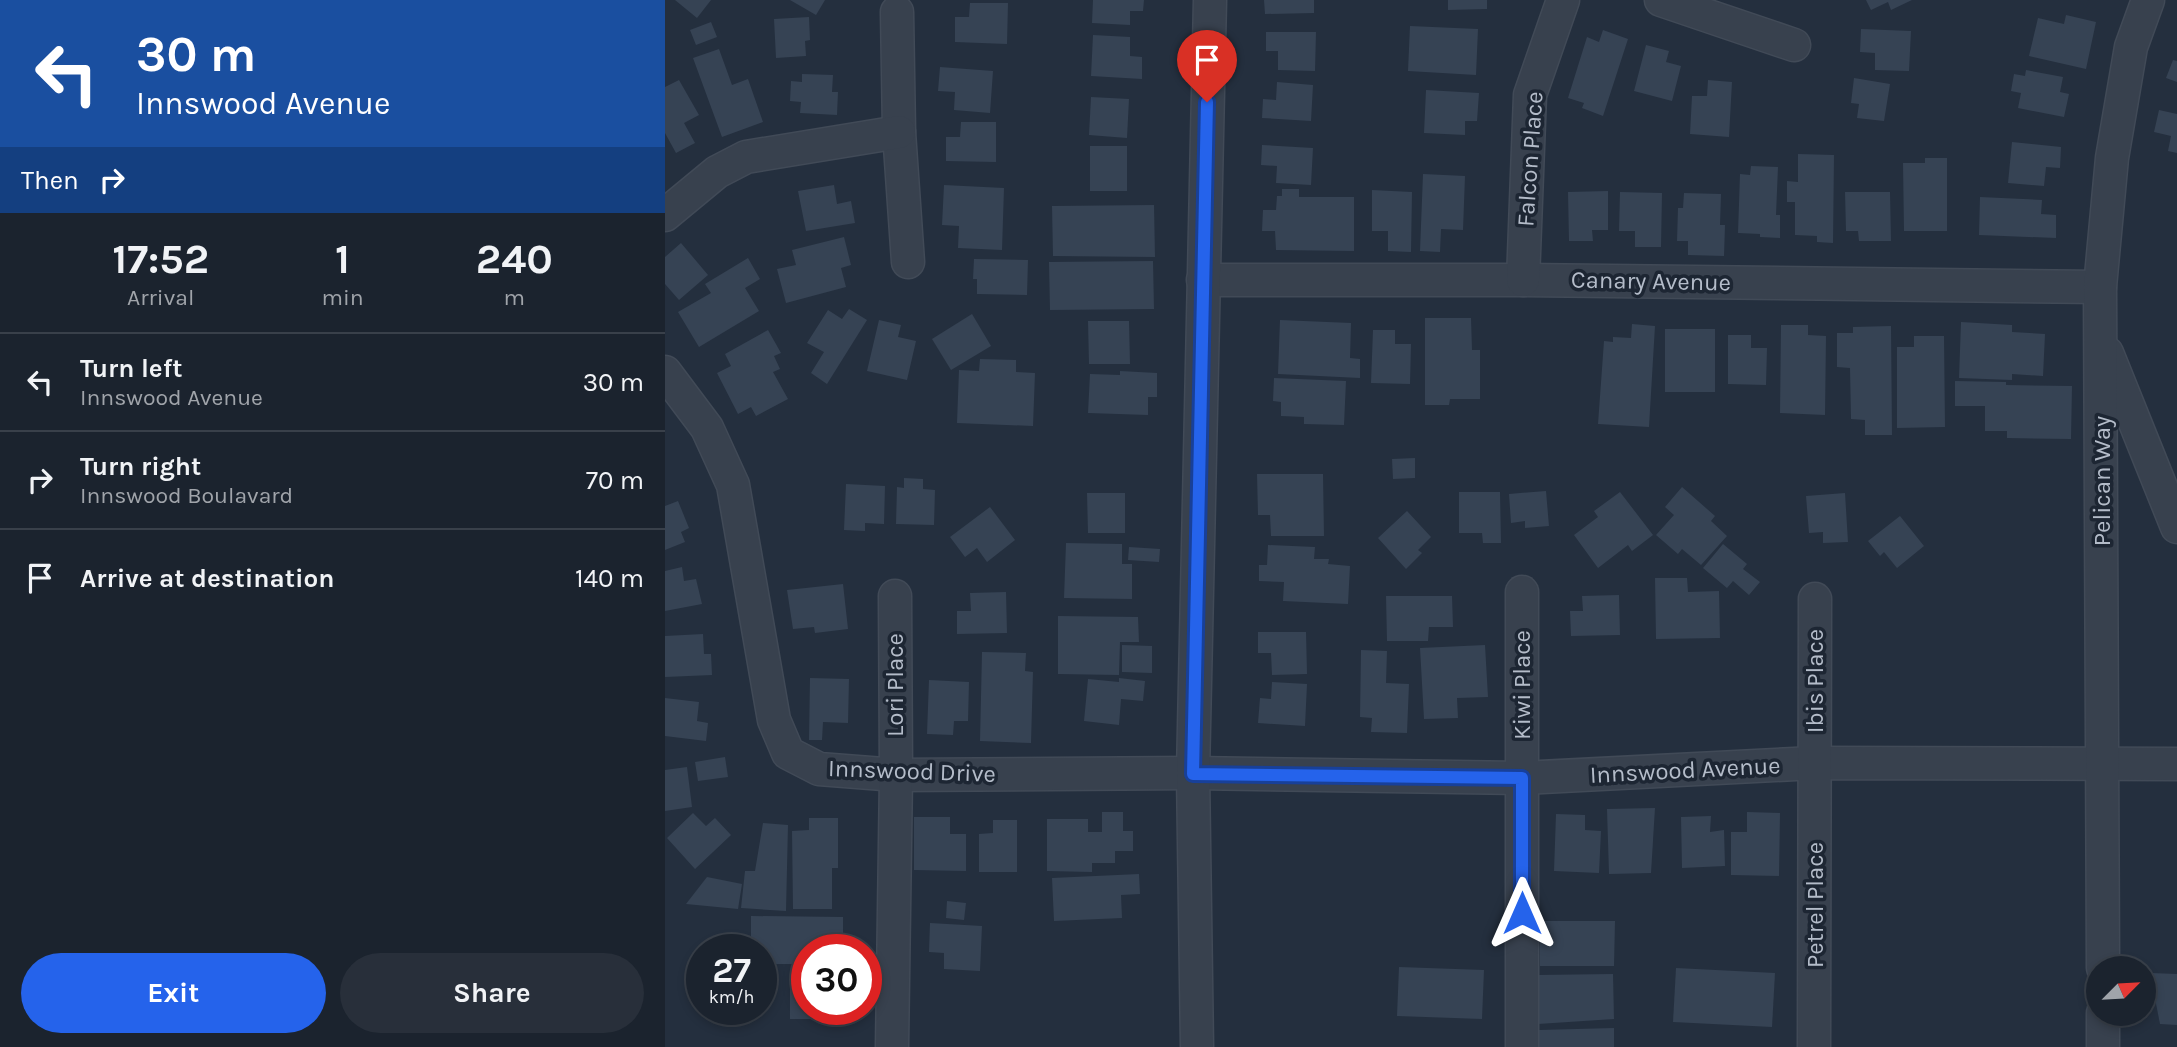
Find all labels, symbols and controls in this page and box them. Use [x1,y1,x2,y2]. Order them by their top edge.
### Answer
text: 30 m [136,26,256,83]
icon: left [21,28,112,119]
pin [1177,30,1237,102]
icon: arrive [1188,41,1226,79]
text: Innswood Avenue [136,85,390,122]
street label: Falcon Place [1511,90,1549,228]
icon: right [93,161,131,199]
text: Then [21,165,79,196]
text: 17:52 [112,234,209,284]
text: 1 [335,234,350,284]
text: 240 [476,234,553,284]
street label: Canary Avenue [1571,266,1731,296]
text: Arrival [127,284,194,311]
text: min [321,284,364,311]
text: m [504,284,525,311]
text: Turn left [80,353,182,384]
icon: left [21,363,59,401]
text: 30 m [583,367,644,398]
text: Innswood Avenue [80,384,263,411]
street label: Pelican Way [2088,416,2116,546]
text: Turn right [80,451,201,482]
icon: right [21,461,59,499]
text: 70 m [586,465,644,496]
text: Innswood Boulavard [80,482,293,509]
icon: arrive [21,559,59,597]
text: Arrive at destination [80,563,334,594]
text: 140 m [575,563,644,594]
street label: Ibis Place [1801,629,1829,733]
street label: Kiwi Place [1508,630,1536,740]
street label: Lori Place [881,633,909,737]
street label: Innswood Avenue [1589,751,1781,789]
street label: Innswood Drive [828,754,996,788]
street label: Petrel Place [1801,842,1829,968]
position arrow [1485,876,1559,950]
speed limit sign: 30 [791,934,882,1025]
text: 27 [712,950,751,991]
button: Exit [21,953,326,1033]
button: Share [340,953,644,1033]
north arrow [2086,956,2156,1026]
map controls [2086,956,2156,1026]
text: km/h [709,986,754,1008]

